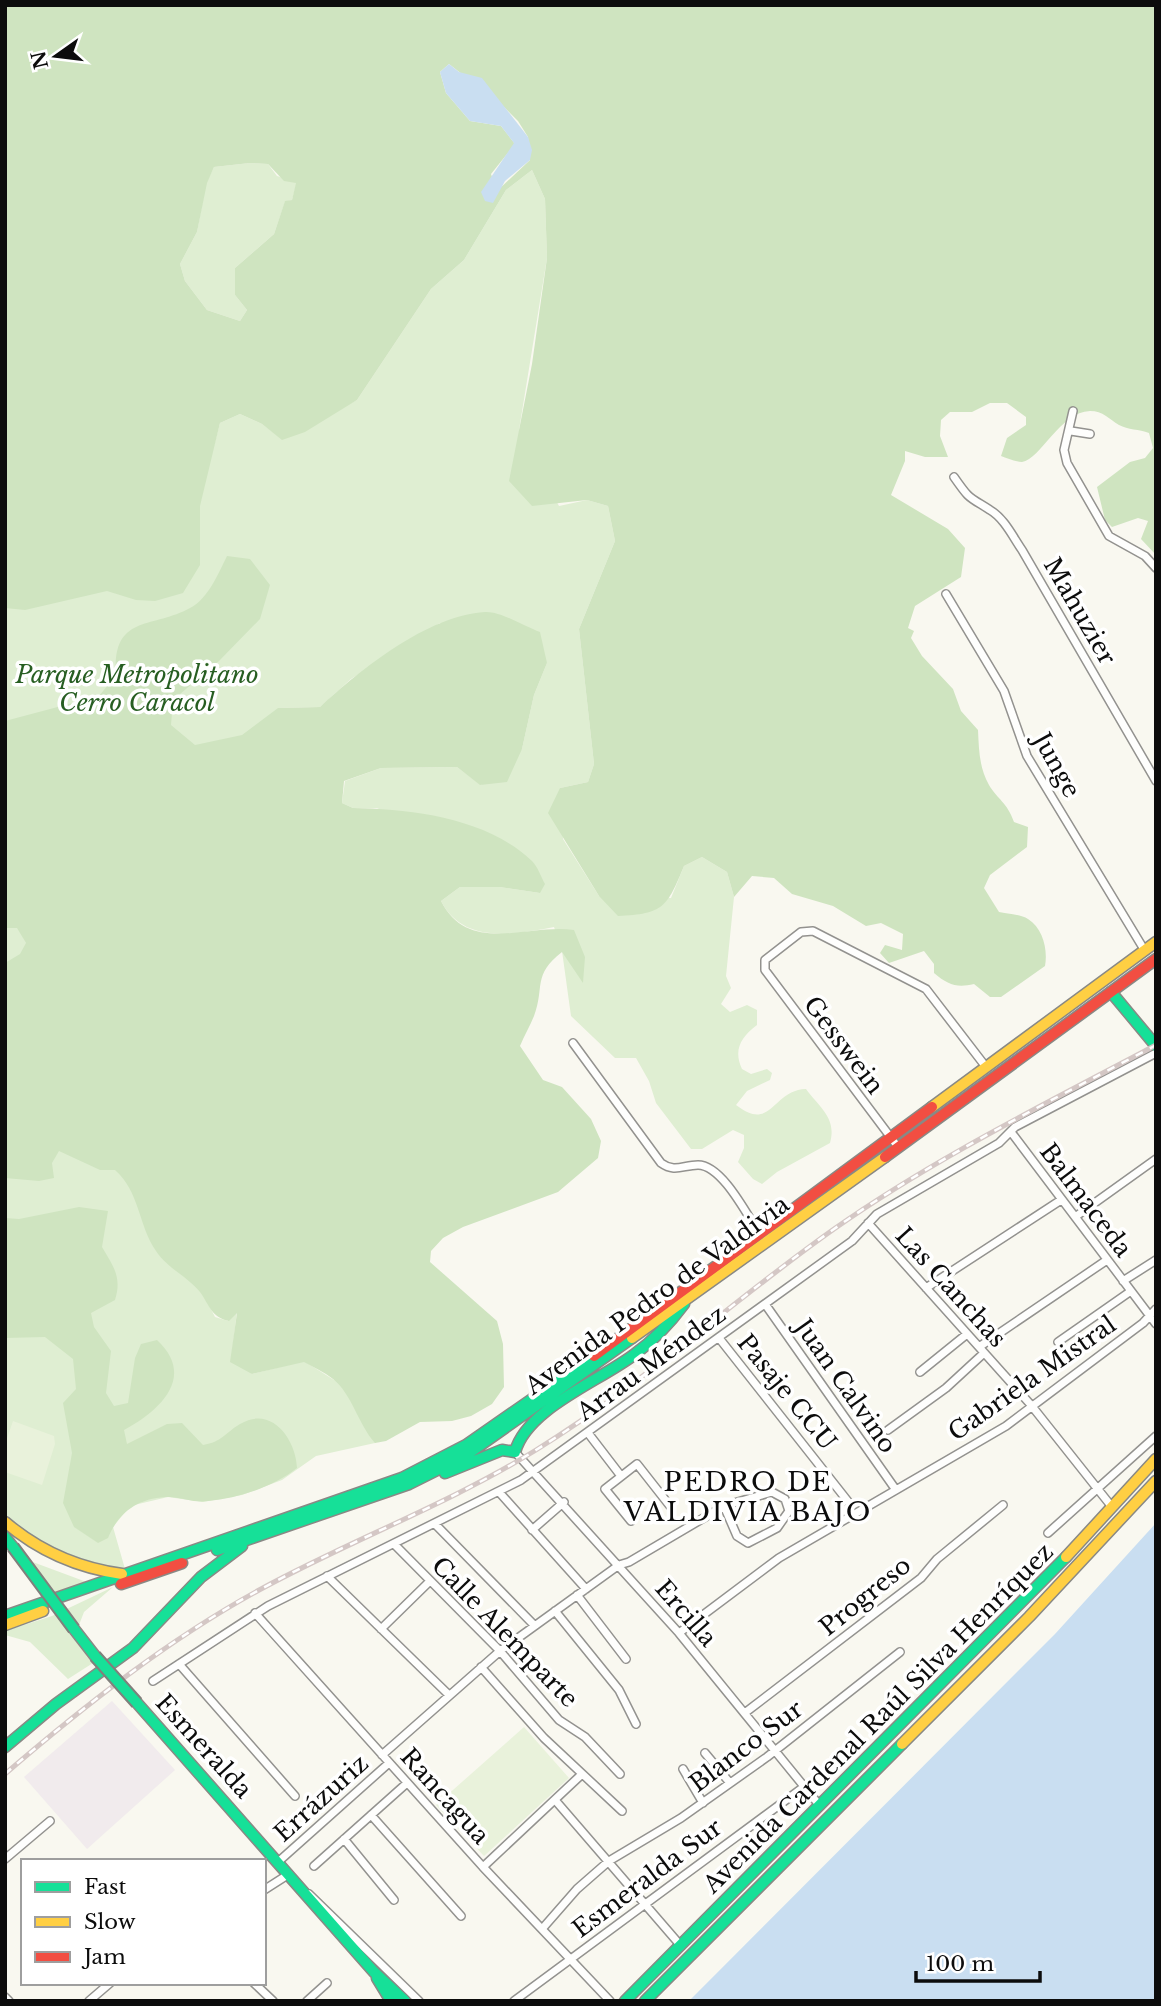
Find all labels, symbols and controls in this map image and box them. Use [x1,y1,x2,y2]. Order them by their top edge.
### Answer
north arrow [21,21,91,91]
text: N [27,48,53,71]
street label: Mahuzier [1038,552,1123,670]
park label: Parque Metropolitano Cerro Caracol [14,660,259,717]
street label: Junge [1026,725,1087,802]
street label: Gesswein [798,990,890,1100]
street label: Balmaceda [1034,1137,1139,1263]
street label: Avenida Pedro de Valdivia [519,1189,795,1401]
street label: Las Canchas [890,1221,1012,1353]
street label: Arrau Méndez [570,1299,731,1427]
street label: Gabriela Mistral [943,1309,1122,1447]
street label: Juan Calvino [787,1311,903,1459]
street label: Pasaje CCU [731,1328,843,1456]
district label: PEDRO DE VALDIVIA BAJO [623,1466,872,1528]
street label: Avenida Cardenal Raúl Silva Henríquez [696,1537,1059,1900]
street label: Progreso [813,1550,917,1642]
street label: Calle Alemparte [426,1551,584,1713]
street label: Ercilla [649,1574,723,1653]
street label: Esmeralda [150,1688,259,1804]
street label: Blanco Sur [684,1694,809,1798]
street label: Rancagua [395,1742,496,1850]
street label: Errázuriz [268,1748,374,1848]
street label: Esmeralda Sur [567,1812,728,1944]
legend [21,1859,266,1985]
text: Fast [84,1874,126,1900]
text: Slow [84,1909,136,1935]
scale bar [916,1940,1040,1984]
text: Jam [81,1944,126,1970]
text: 100 m [926,1951,994,1977]

